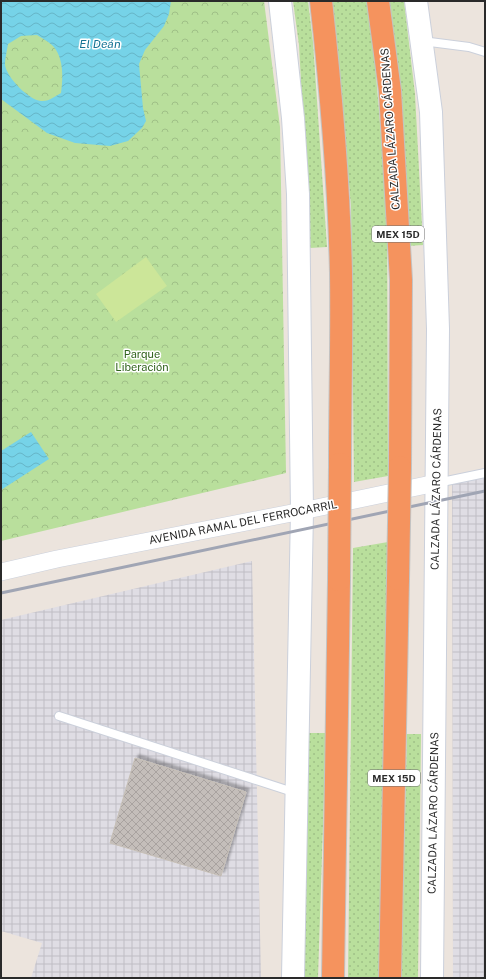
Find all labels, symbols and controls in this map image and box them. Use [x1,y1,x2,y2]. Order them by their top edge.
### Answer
water label: El Deán [79,37,121,51]
street label: CALZADA LÁZARO CÁRDENAS [377,48,402,210]
road number: MEX 15D [372,226,424,242]
park label: Parque Liberación [115,348,169,373]
street label: CALZADA LÁZARO CÁRDENAS [428,408,443,570]
street label: AVENIDA RAMAL DEL FERROCARRIL [148,498,338,546]
street label: CALZADA LÁZARO CÁRDENAS [425,732,440,894]
road number: MEX 15D [368,770,420,786]

